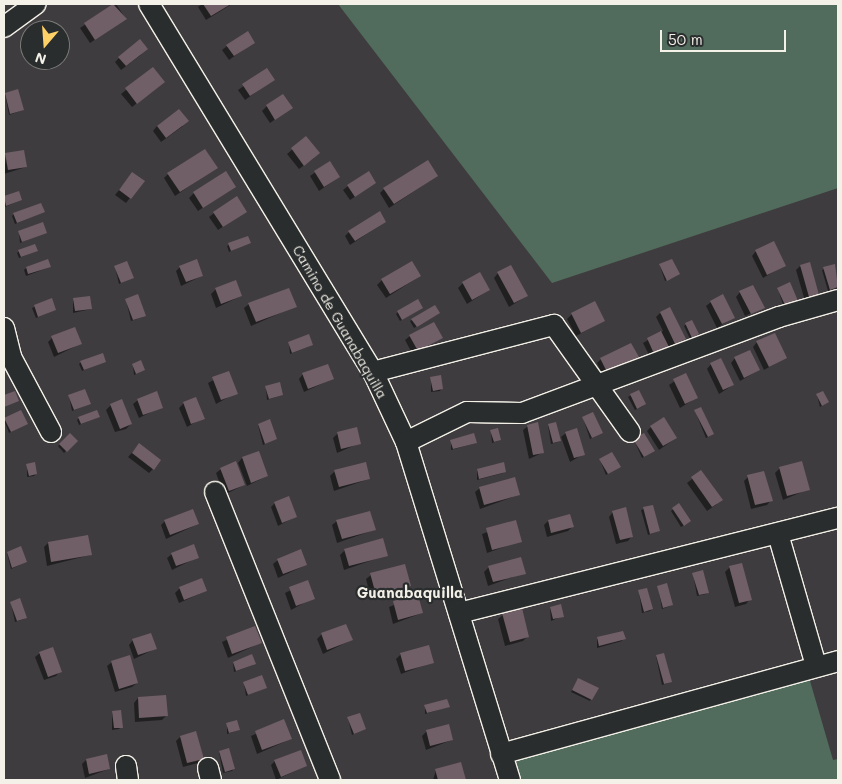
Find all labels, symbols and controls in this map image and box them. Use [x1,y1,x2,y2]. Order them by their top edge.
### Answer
north arrow [20,20,70,70]
scale bar [662,20,788,52]
text: 50 m [668,29,703,49]
text: N [33,48,49,69]
street label: Camino de Guanabaquilla [289,242,391,402]
district label: Guanabaquilla [357,584,463,602]

